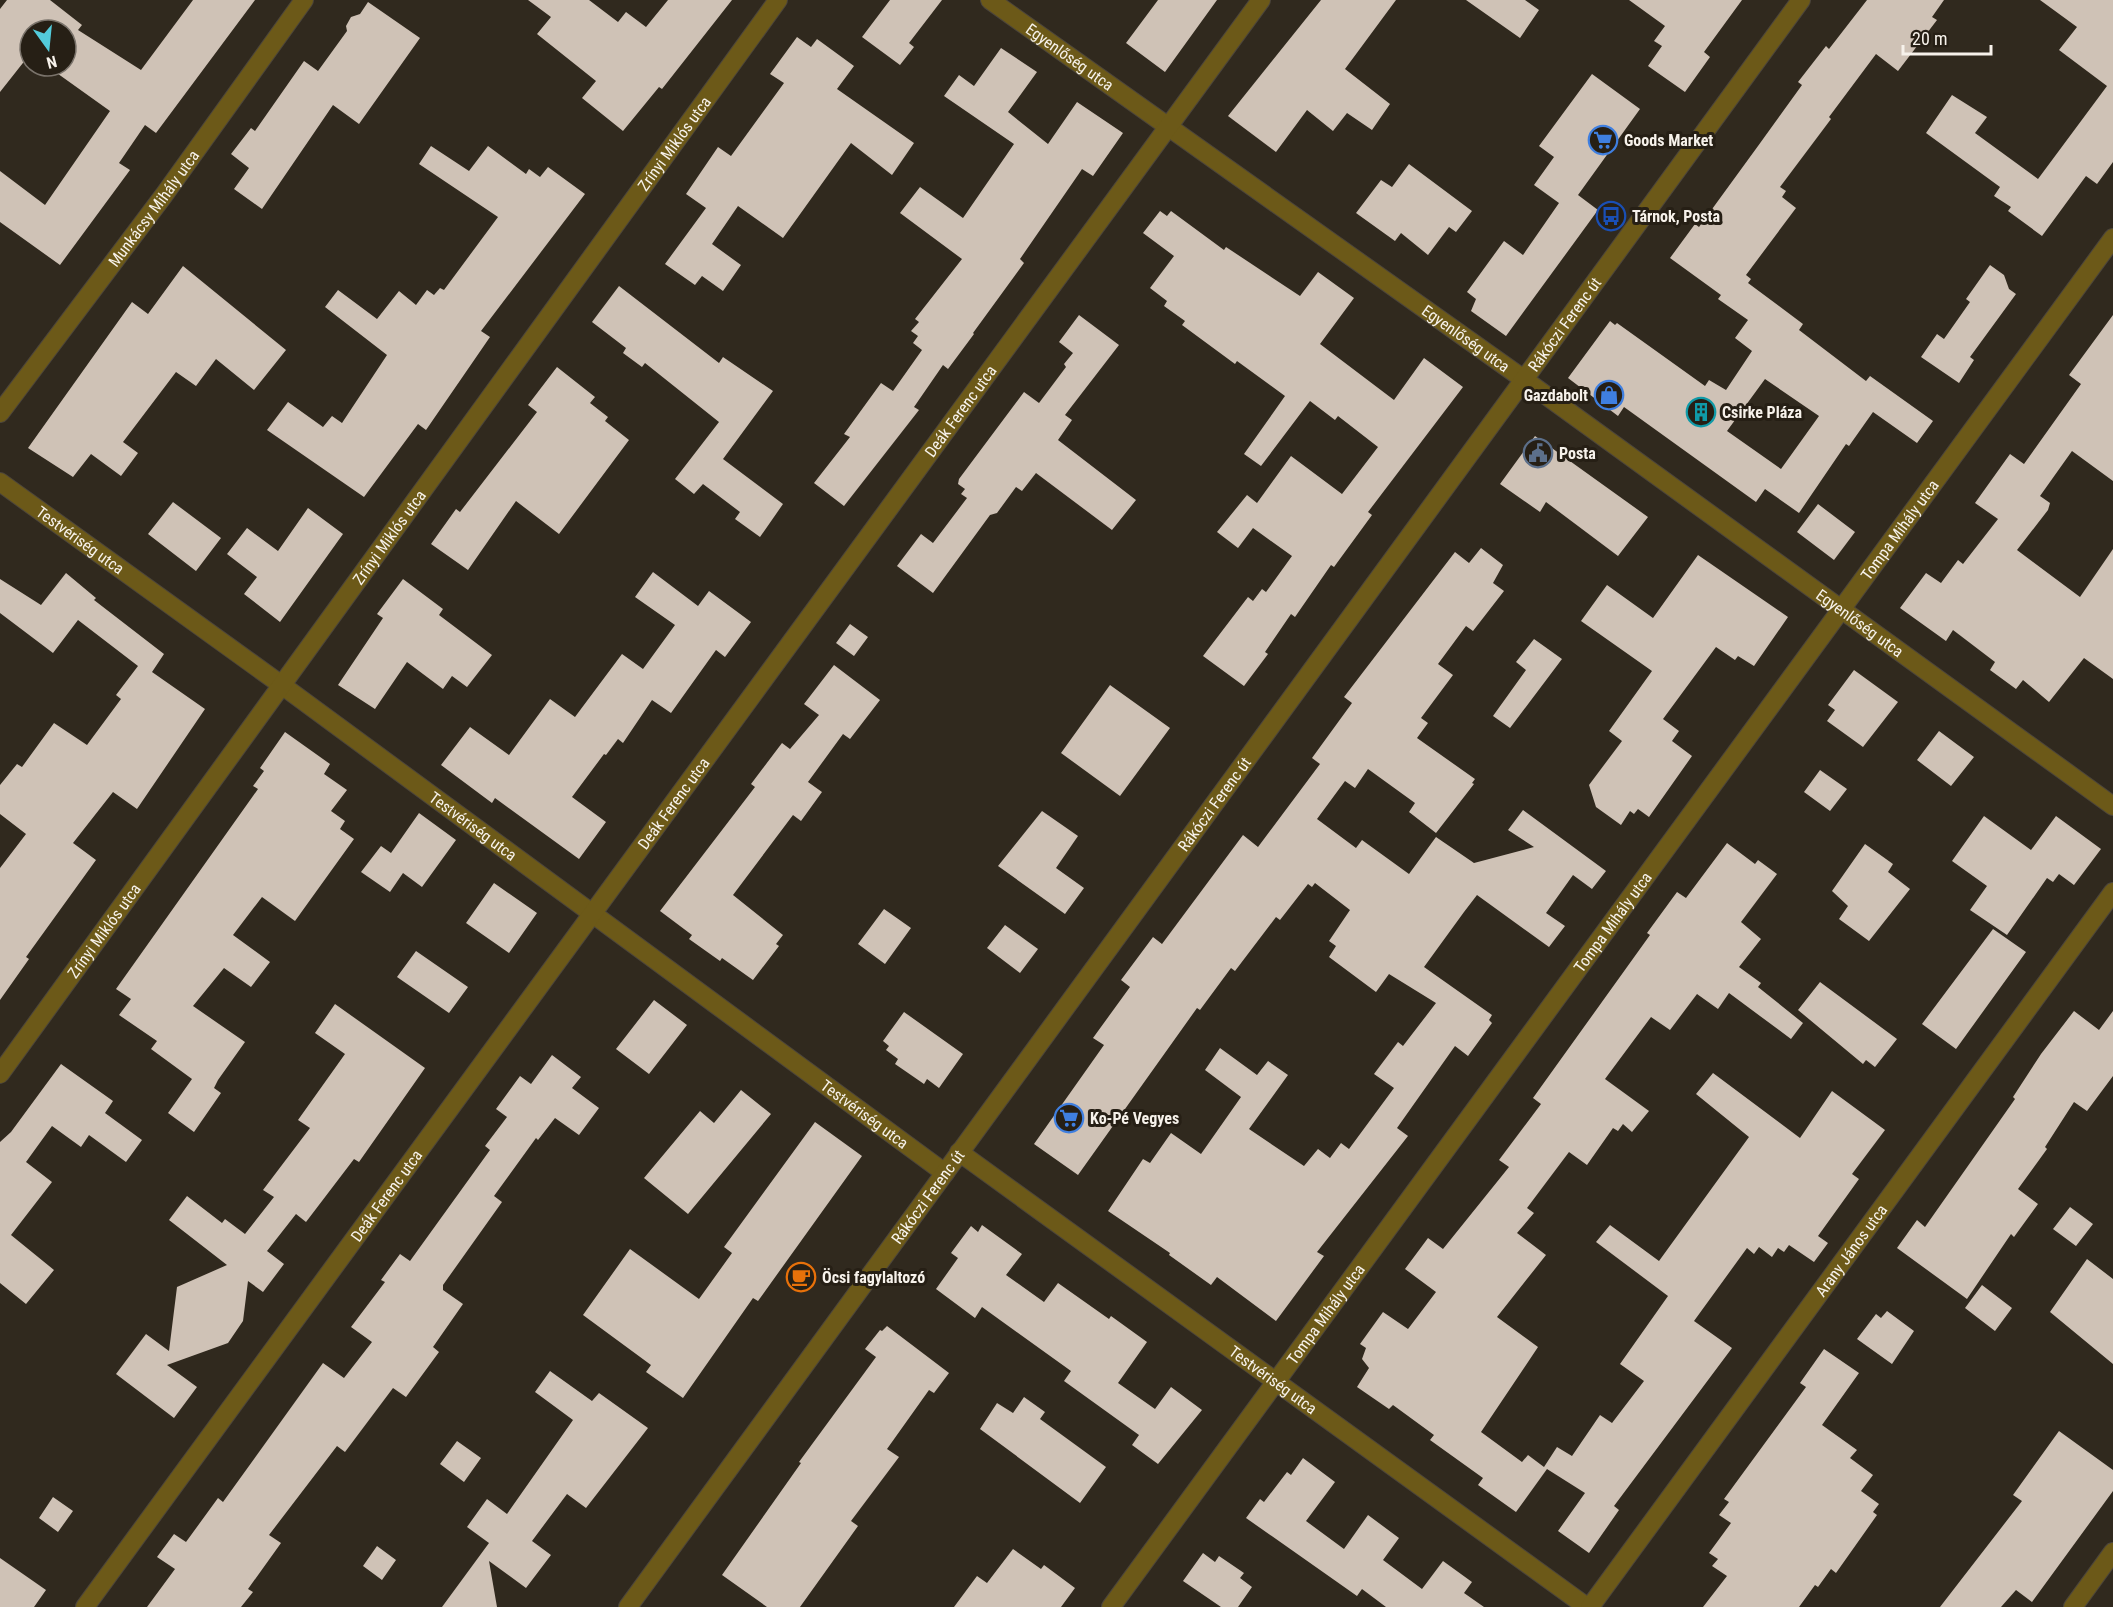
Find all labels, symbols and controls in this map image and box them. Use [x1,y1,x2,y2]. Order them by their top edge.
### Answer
north arrow [18,18,78,78]
scale bar [1903,18,1992,56]
street label: Egyenlőség utca [1022,20,1117,95]
text: 20 m [1912,28,1947,49]
text: N [45,52,59,72]
street label: Zrínyi Miklós utca [634,93,715,195]
supermarket icon: Goods Market [1587,124,1619,156]
place label: Goods Market [1624,131,1713,150]
street label: Munkácsy Mihály utca [105,146,203,270]
bus stop icon: Tárnok, Posta [1595,200,1627,232]
place label: Tárnok, Posta [1632,207,1720,226]
street label: Rákóczi Ferenc út [1524,274,1605,375]
street label: Egyenlőség utca [1418,301,1513,376]
street label: Deák Ferenc utca [921,362,1000,461]
shop icon: Gazdabolt [1593,379,1625,411]
place label: Gazdabolt [1524,386,1588,405]
building icon: Csirke Pláza [1685,396,1717,428]
place label: Csirke Pláza [1722,403,1802,422]
public building icon: Posta [1522,437,1554,469]
place label: Posta [1559,444,1596,463]
street label: Tompa Mihály utca [1857,476,1943,584]
street label: Zrínyi Miklós utca [349,486,430,588]
street label: Testvériség utca [32,502,128,578]
street label: Egyenlőség utca [1812,585,1907,661]
street label: Rákóczi Ferenc út [1174,753,1255,855]
street label: Deák Ferenc utca [634,754,713,853]
street label: Testvériség utca [425,788,520,865]
street label: Tompa Mihály utca [1570,868,1656,976]
street label: Zrínyi Miklós utca [64,880,145,982]
street label: Testvériség utca [817,1076,912,1153]
supermarket icon: Ko-Pé Vegyes [1053,1102,1085,1134]
place label: Ko-Pé Vegyes [1090,1109,1179,1128]
street label: Deák Ferenc utca [347,1146,426,1245]
street label: Rákóczi Ferenc út [887,1146,969,1248]
street label: Arany János utca [1811,1201,1891,1300]
cafe icon: Öcsi fagylaltozó [785,1261,817,1293]
street label: Tompa Mihály utca [1283,1261,1369,1368]
place label: Öcsi fagylaltozó [822,1268,925,1287]
street label: Testvériség utca [1225,1342,1321,1418]

